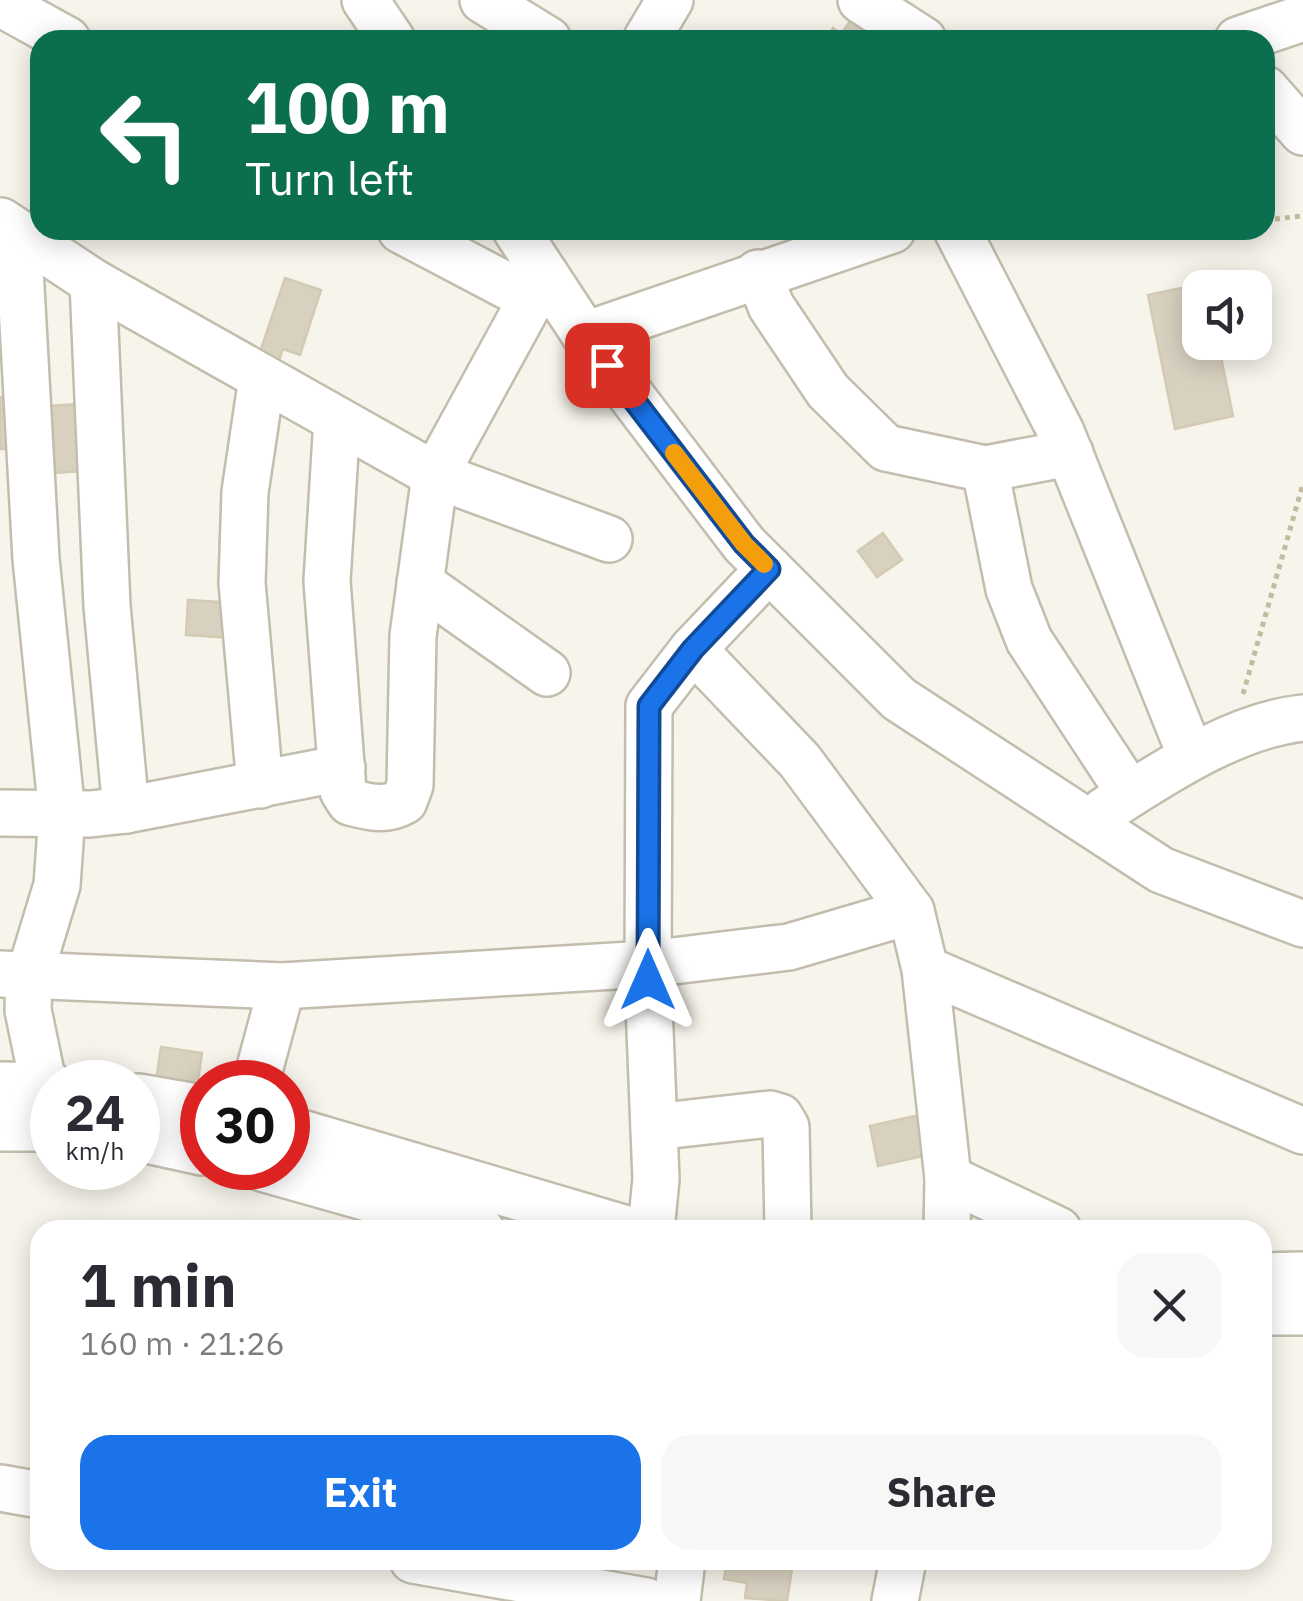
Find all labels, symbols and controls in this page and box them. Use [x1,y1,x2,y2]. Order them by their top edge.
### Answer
text: 100 m [245,61,450,152]
icon: left [80,70,210,200]
text: Turn left [245,149,414,207]
map controls [1182,270,1272,360]
button: sound [1182,270,1272,360]
pin [565,323,650,408]
icon: arrive [580,338,635,393]
position arrow [596,928,700,1032]
speed limit sign: 30 [180,1060,310,1190]
text: 24 [65,1080,125,1145]
text: km/h [66,1134,124,1167]
text: 1 min [80,1245,237,1324]
button: close [1117,1253,1222,1358]
text: 160 m · 21:26 [80,1322,285,1364]
button: Exit [80,1435,641,1550]
button: Share [661,1435,1222,1550]

